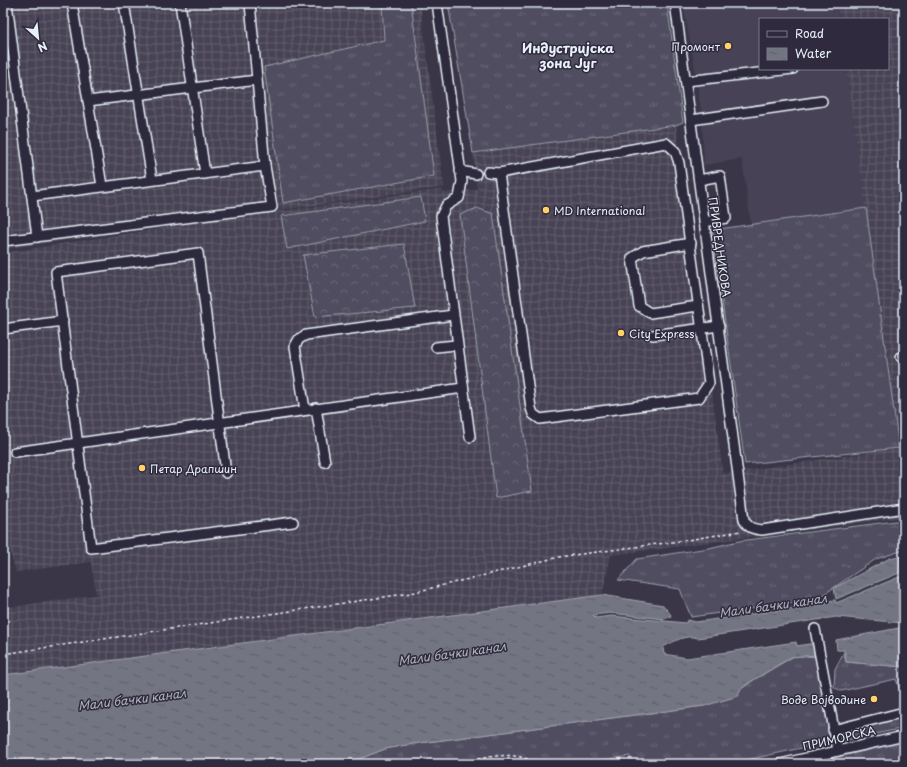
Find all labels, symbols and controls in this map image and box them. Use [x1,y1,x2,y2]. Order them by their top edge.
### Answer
north arrow [18,18,58,58]
legend [759,18,889,70]
text: Road [795,24,824,42]
text: N [35,38,51,57]
district label: Индустријска зона Југ [522,38,614,72]
place label: Промонт [671,38,721,55]
marker: Промонт [723,41,733,51]
text: Water [795,44,832,62]
street label: ПРИВРЕДНИКОВА [705,196,735,298]
place label: MD International [554,202,645,219]
marker: MD International [541,205,551,215]
place label: City Express [629,325,694,342]
marker: City Express [616,328,626,338]
place label: Петар Драпшин [150,460,237,477]
marker: Петар Драпшин [137,463,147,473]
water label: Мали бачки канал [718,588,829,622]
water label: Мали бачки канал [397,636,508,670]
water label: Мали бачки канал [77,683,188,715]
place label: Воде Војводине [781,691,866,708]
marker: Воде Војводине [869,694,879,704]
street label: ПРИМОРСКА [801,721,878,755]

